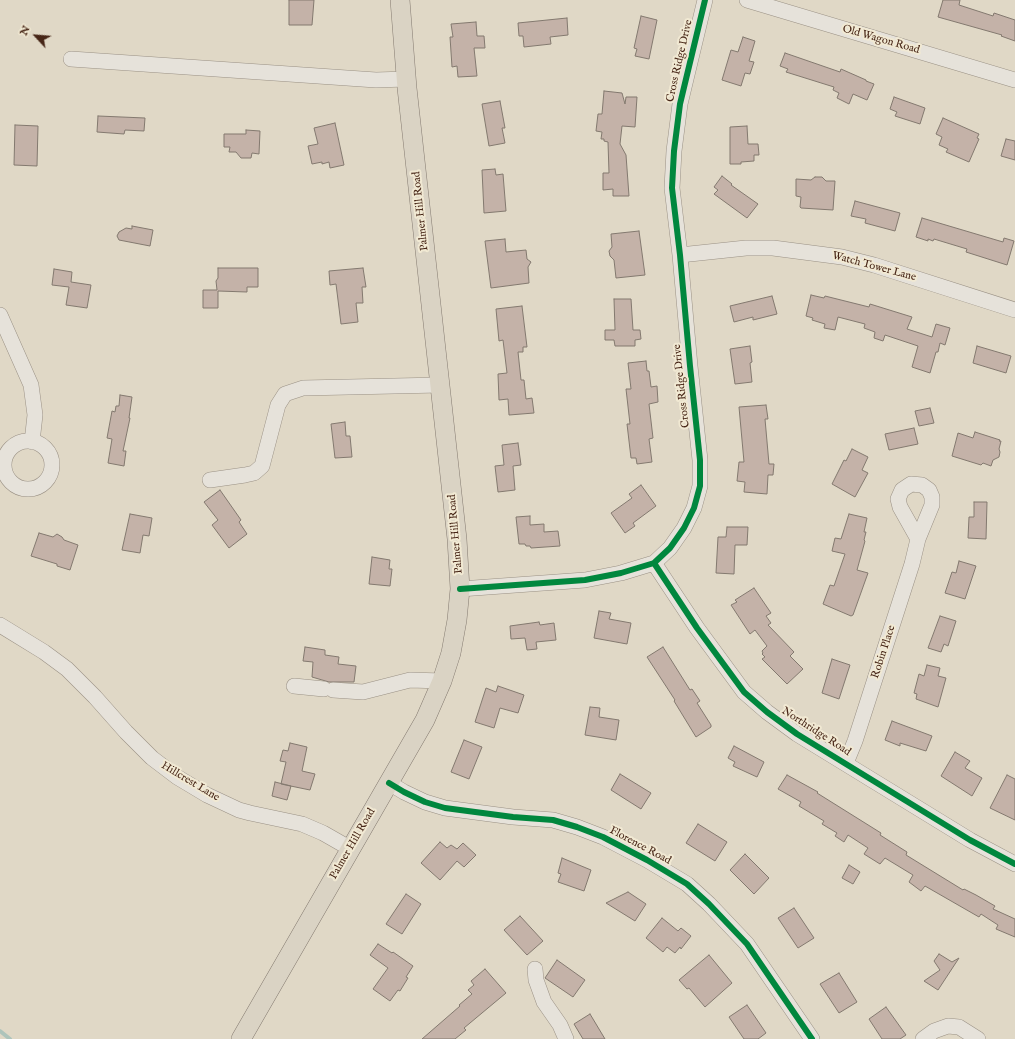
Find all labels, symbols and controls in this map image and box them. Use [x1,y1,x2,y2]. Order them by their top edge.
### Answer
north arrow [16,16,56,56]
street label: Cross Ridge Drive [664,19,696,103]
text: N [17,23,34,38]
street label: Old Wagon Road [841,23,921,57]
street label: Palmer Hill Road [410,171,432,251]
street label: Watch Tower Lane [831,249,917,285]
street label: Cross Ridge Drive [671,344,693,428]
street label: Palmer Hill Road [446,494,466,574]
street label: Robin Place [869,624,899,680]
street label: Northridge Road [779,705,853,759]
street label: Hillcrest Lane [158,759,222,805]
street label: Palmer Hill Road [327,806,379,882]
street label: Florence Road [607,824,673,868]

